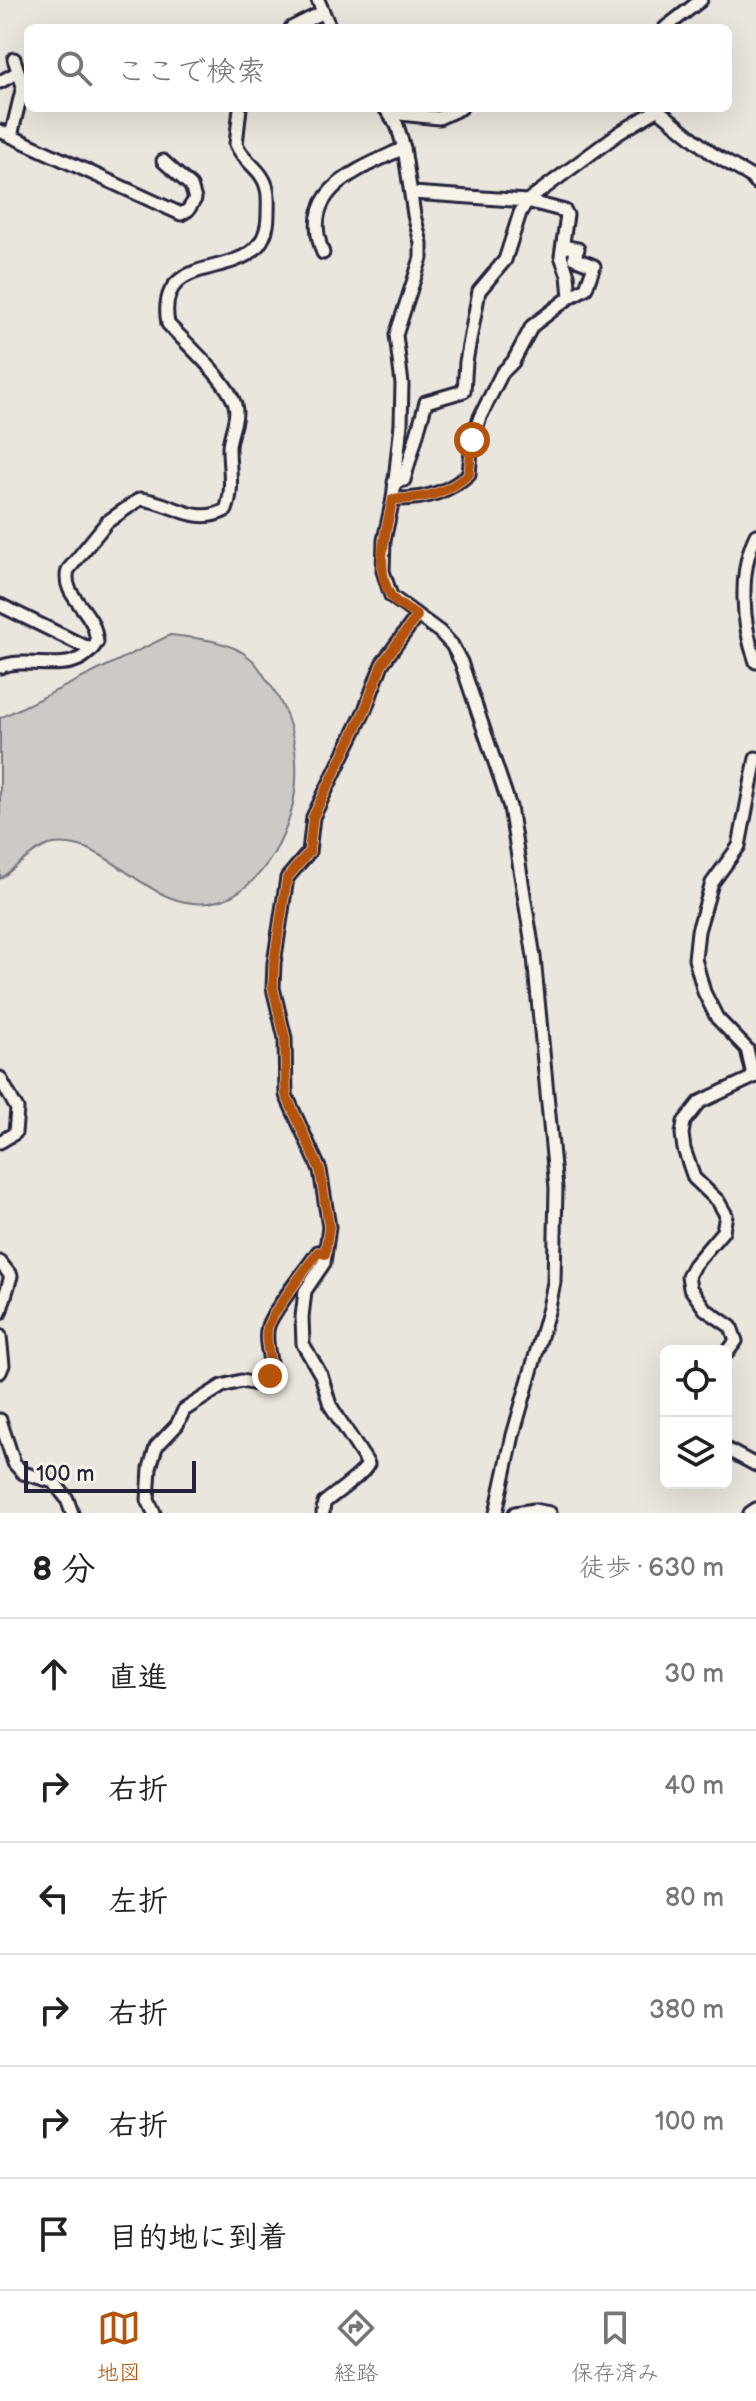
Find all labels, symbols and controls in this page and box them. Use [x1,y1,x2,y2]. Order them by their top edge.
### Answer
search box [24,24,732,112]
icon: search [52,46,96,90]
text: ここで検索 [116,54,266,90]
route start [454,422,490,458]
map controls [660,1345,732,1489]
button: locate [660,1345,732,1417]
route end [252,1358,288,1394]
button: layers [660,1417,732,1489]
scale bar [24,1457,196,1493]
text: 100 m [36,1461,95,1488]
text: 8 分 [32,1549,96,1590]
text: 徒歩 · 630 m [579,1553,724,1584]
icon: ahead [32,1652,76,1696]
text: 30 m [664,1659,724,1690]
text: 直進 [108,1660,168,1696]
icon: right [32,1764,76,1808]
text: 40 m [664,1771,724,1802]
text: 右折 [108,1772,168,1808]
icon: left [32,1876,76,1920]
text: 80 m [665,1883,724,1914]
text: 左折 [108,1884,168,1920]
icon: right [32,1988,76,2032]
text: 380 m [649,1995,724,2026]
text: 右折 [108,1996,168,2032]
icon: right [32,2100,76,2144]
text: 100 m [655,2107,724,2138]
text: 右折 [108,2108,168,2144]
icon: arrive [32,2212,76,2256]
text: 目的地に到着 [108,2220,288,2256]
tab: 地図 [97,2306,141,2387]
tab: 経路 [334,2306,378,2387]
tab: 保存済み [571,2306,659,2387]

